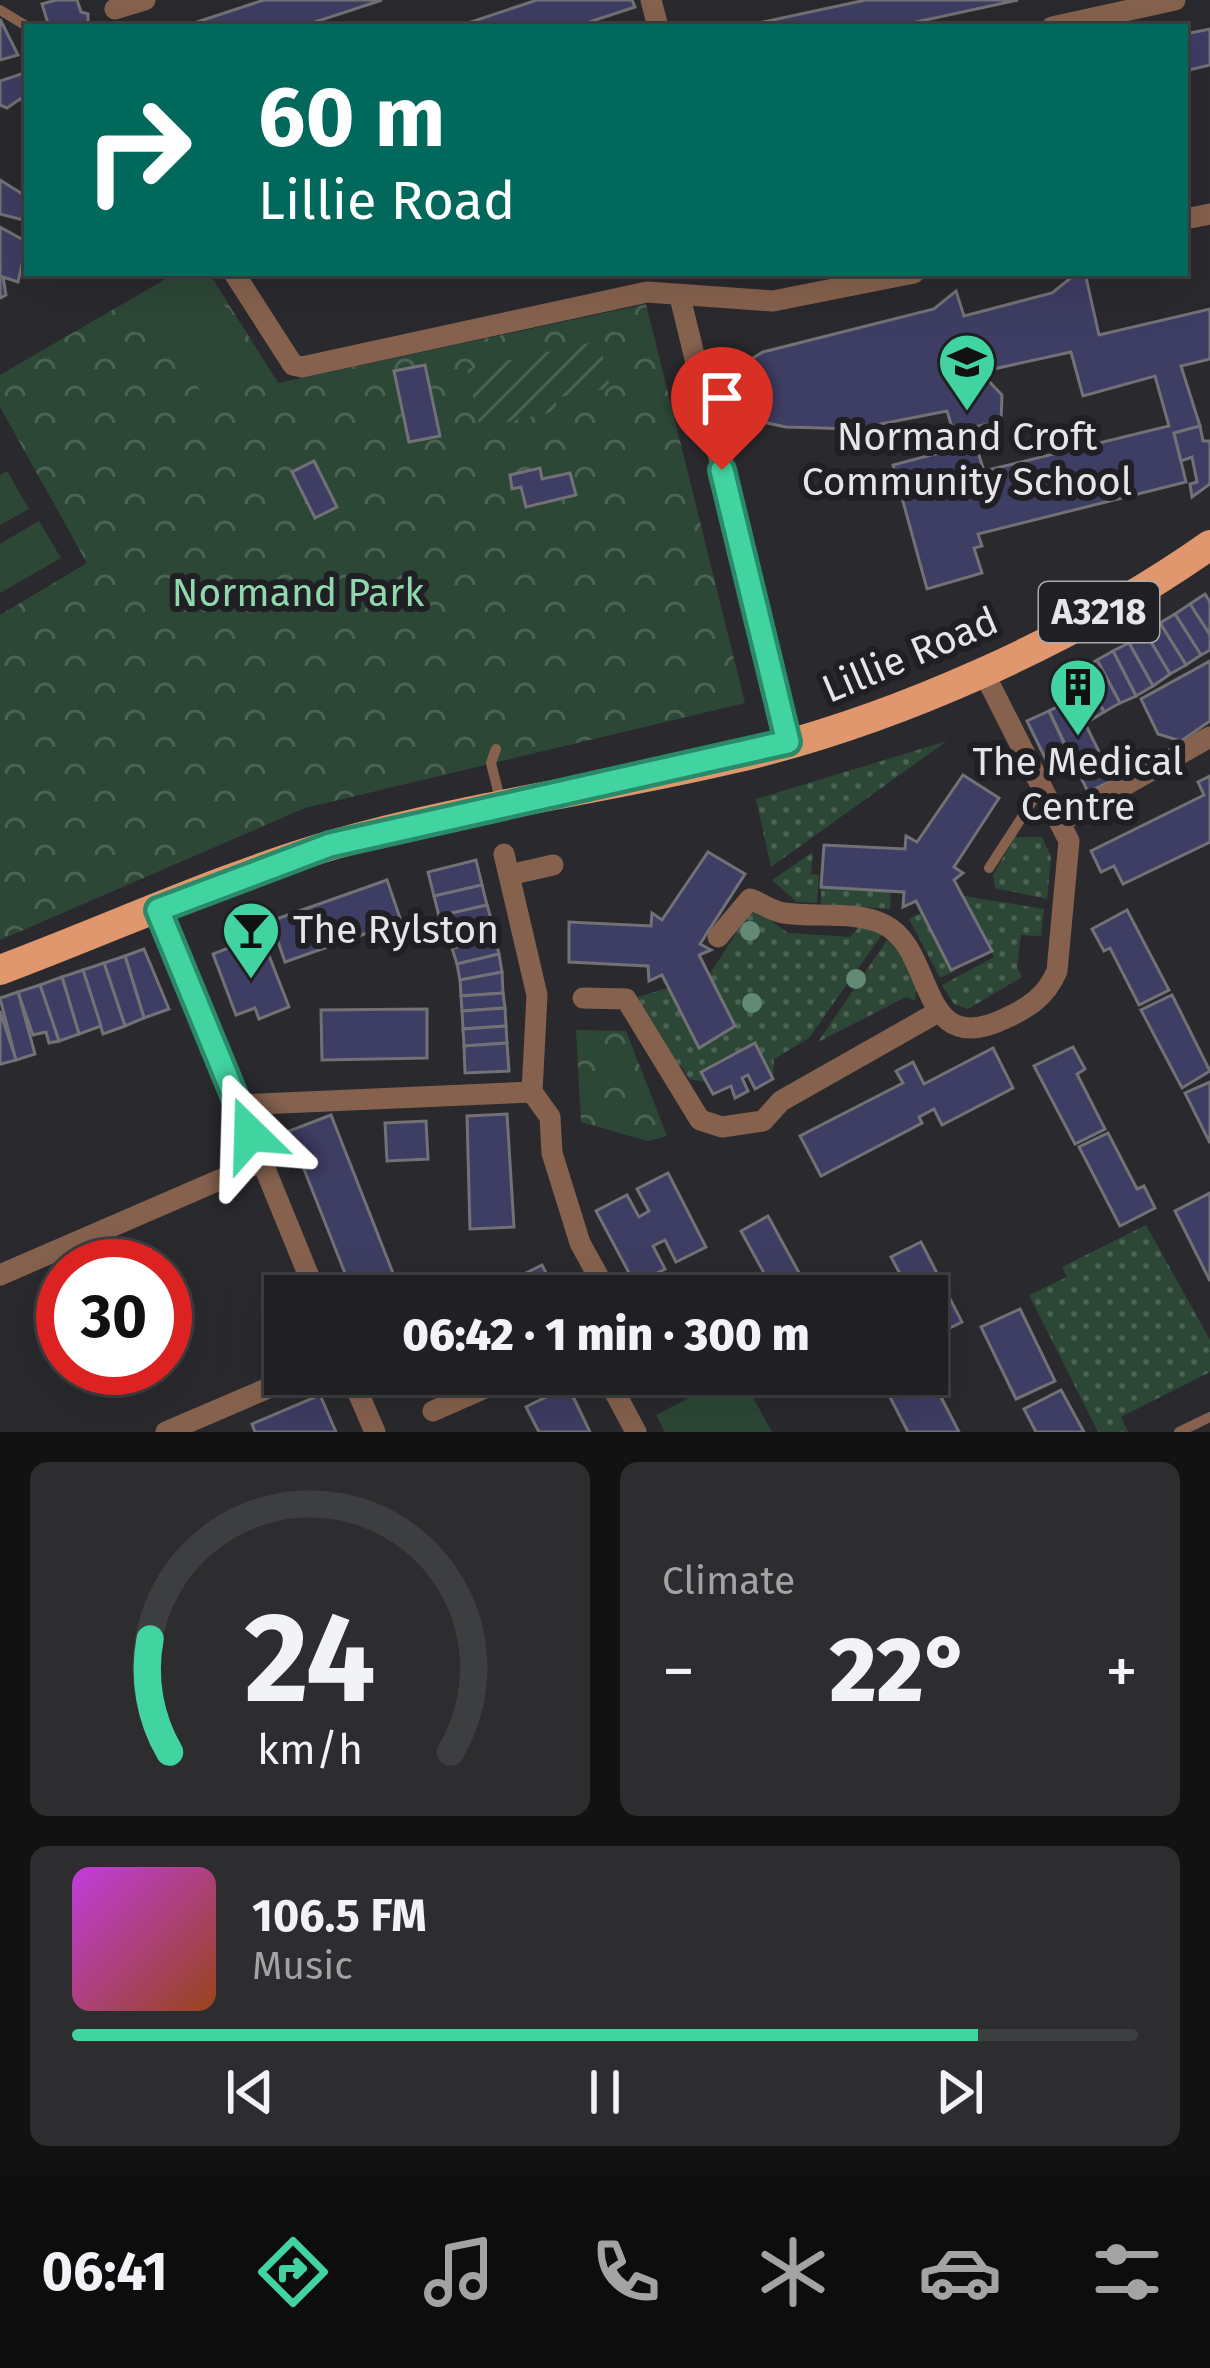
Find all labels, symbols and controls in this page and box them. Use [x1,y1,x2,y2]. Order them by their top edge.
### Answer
text: 60 m [258,67,445,168]
icon: right [60,72,216,228]
text: Lillie Road [258,169,515,233]
school or university icon: Normand Croft Community School [936,331,998,413]
pin [671,347,773,470]
icon: arrive [689,365,755,431]
place label: Normand Croft Community School [802,414,1132,505]
park label: Normand Park [172,570,424,616]
road number: A3218 [1039,582,1159,642]
street label: Lillie Road [815,598,1005,712]
building icon: The Medical Centre [1047,656,1109,738]
place label: The Medical Centre [972,739,1184,830]
bar icon: The Rylston [220,899,282,981]
place label: The Rylston [293,907,499,953]
position arrow [187,1071,313,1197]
speed limit sign: 30 [36,1239,192,1395]
text: 06:42 · 1 min · 300 m [402,1308,810,1362]
text: Climate [662,1558,795,1604]
text: 24 [244,1584,376,1734]
text: 22° [830,1617,971,1725]
text: − [662,1632,695,1711]
text: + [1105,1632,1138,1711]
text: km/h [257,1724,363,1775]
text: 106.5 FM [252,1889,427,1943]
text: Music [252,1943,353,1989]
icon: previous [217,2059,283,2125]
icon: pause [572,2059,638,2125]
icon: next [927,2059,993,2125]
icon: directions [251,2230,335,2314]
icon: music [417,2230,501,2314]
icon: phone [584,2230,668,2314]
icon: climate [751,2230,835,2314]
icon: car [918,2230,1002,2314]
icon: filters [1085,2230,1169,2314]
text: 06:41 [41,2240,168,2304]

